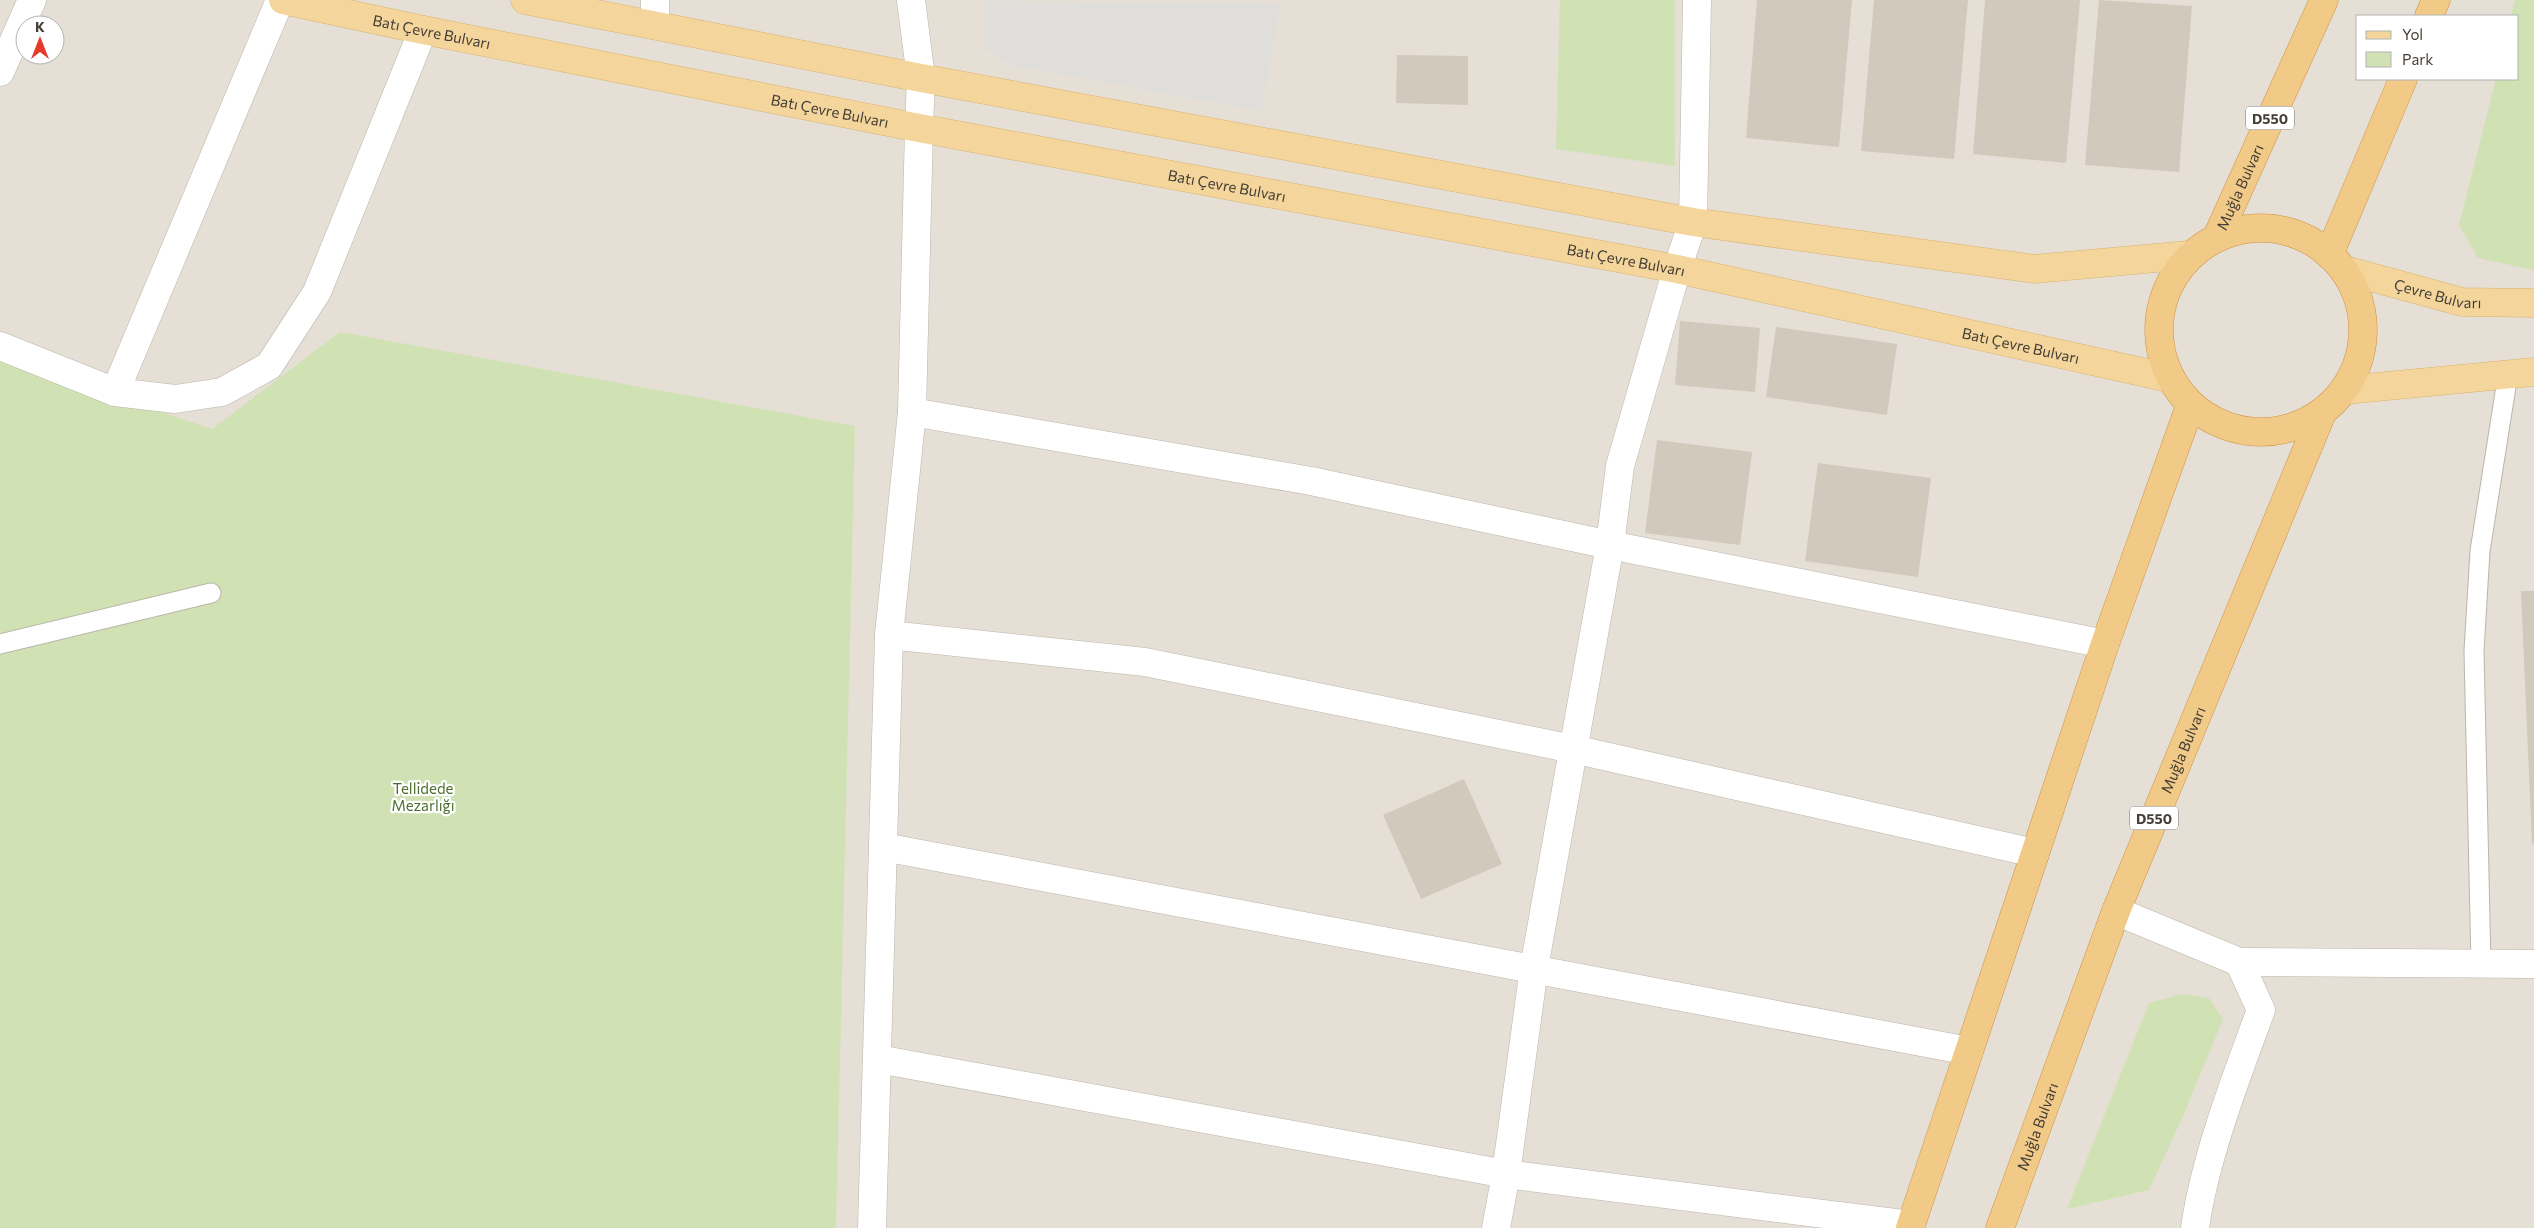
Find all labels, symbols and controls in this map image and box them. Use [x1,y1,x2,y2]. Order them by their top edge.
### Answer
street label: Batı Çevre Bulvarı [371,10,492,52]
north arrow [15,15,65,65]
legend [2356,15,2519,80]
text: K [35,18,45,35]
text: Yol [2402,25,2423,43]
text: Park [2402,50,2433,68]
street label: Batı Çevre Bulvarı [769,90,890,131]
road number: D550 [2246,106,2294,130]
street label: Muğla Bulvarı [2212,141,2267,233]
street label: Batı Çevre Bulvarı [1166,165,1288,205]
street label: Batı Çevre Bulvarı [1566,240,1687,280]
street label: Çevre Bulvarı [2392,275,2482,311]
street label: Batı Çevre Bulvarı [1960,323,2081,367]
street label: Muğla Bulvarı [2157,704,2209,796]
park label: Tellidede Mezarlığı [391,779,455,814]
road number: D550 [2130,806,2178,830]
street label: Muğla Bulvarı [2013,1080,2061,1173]

